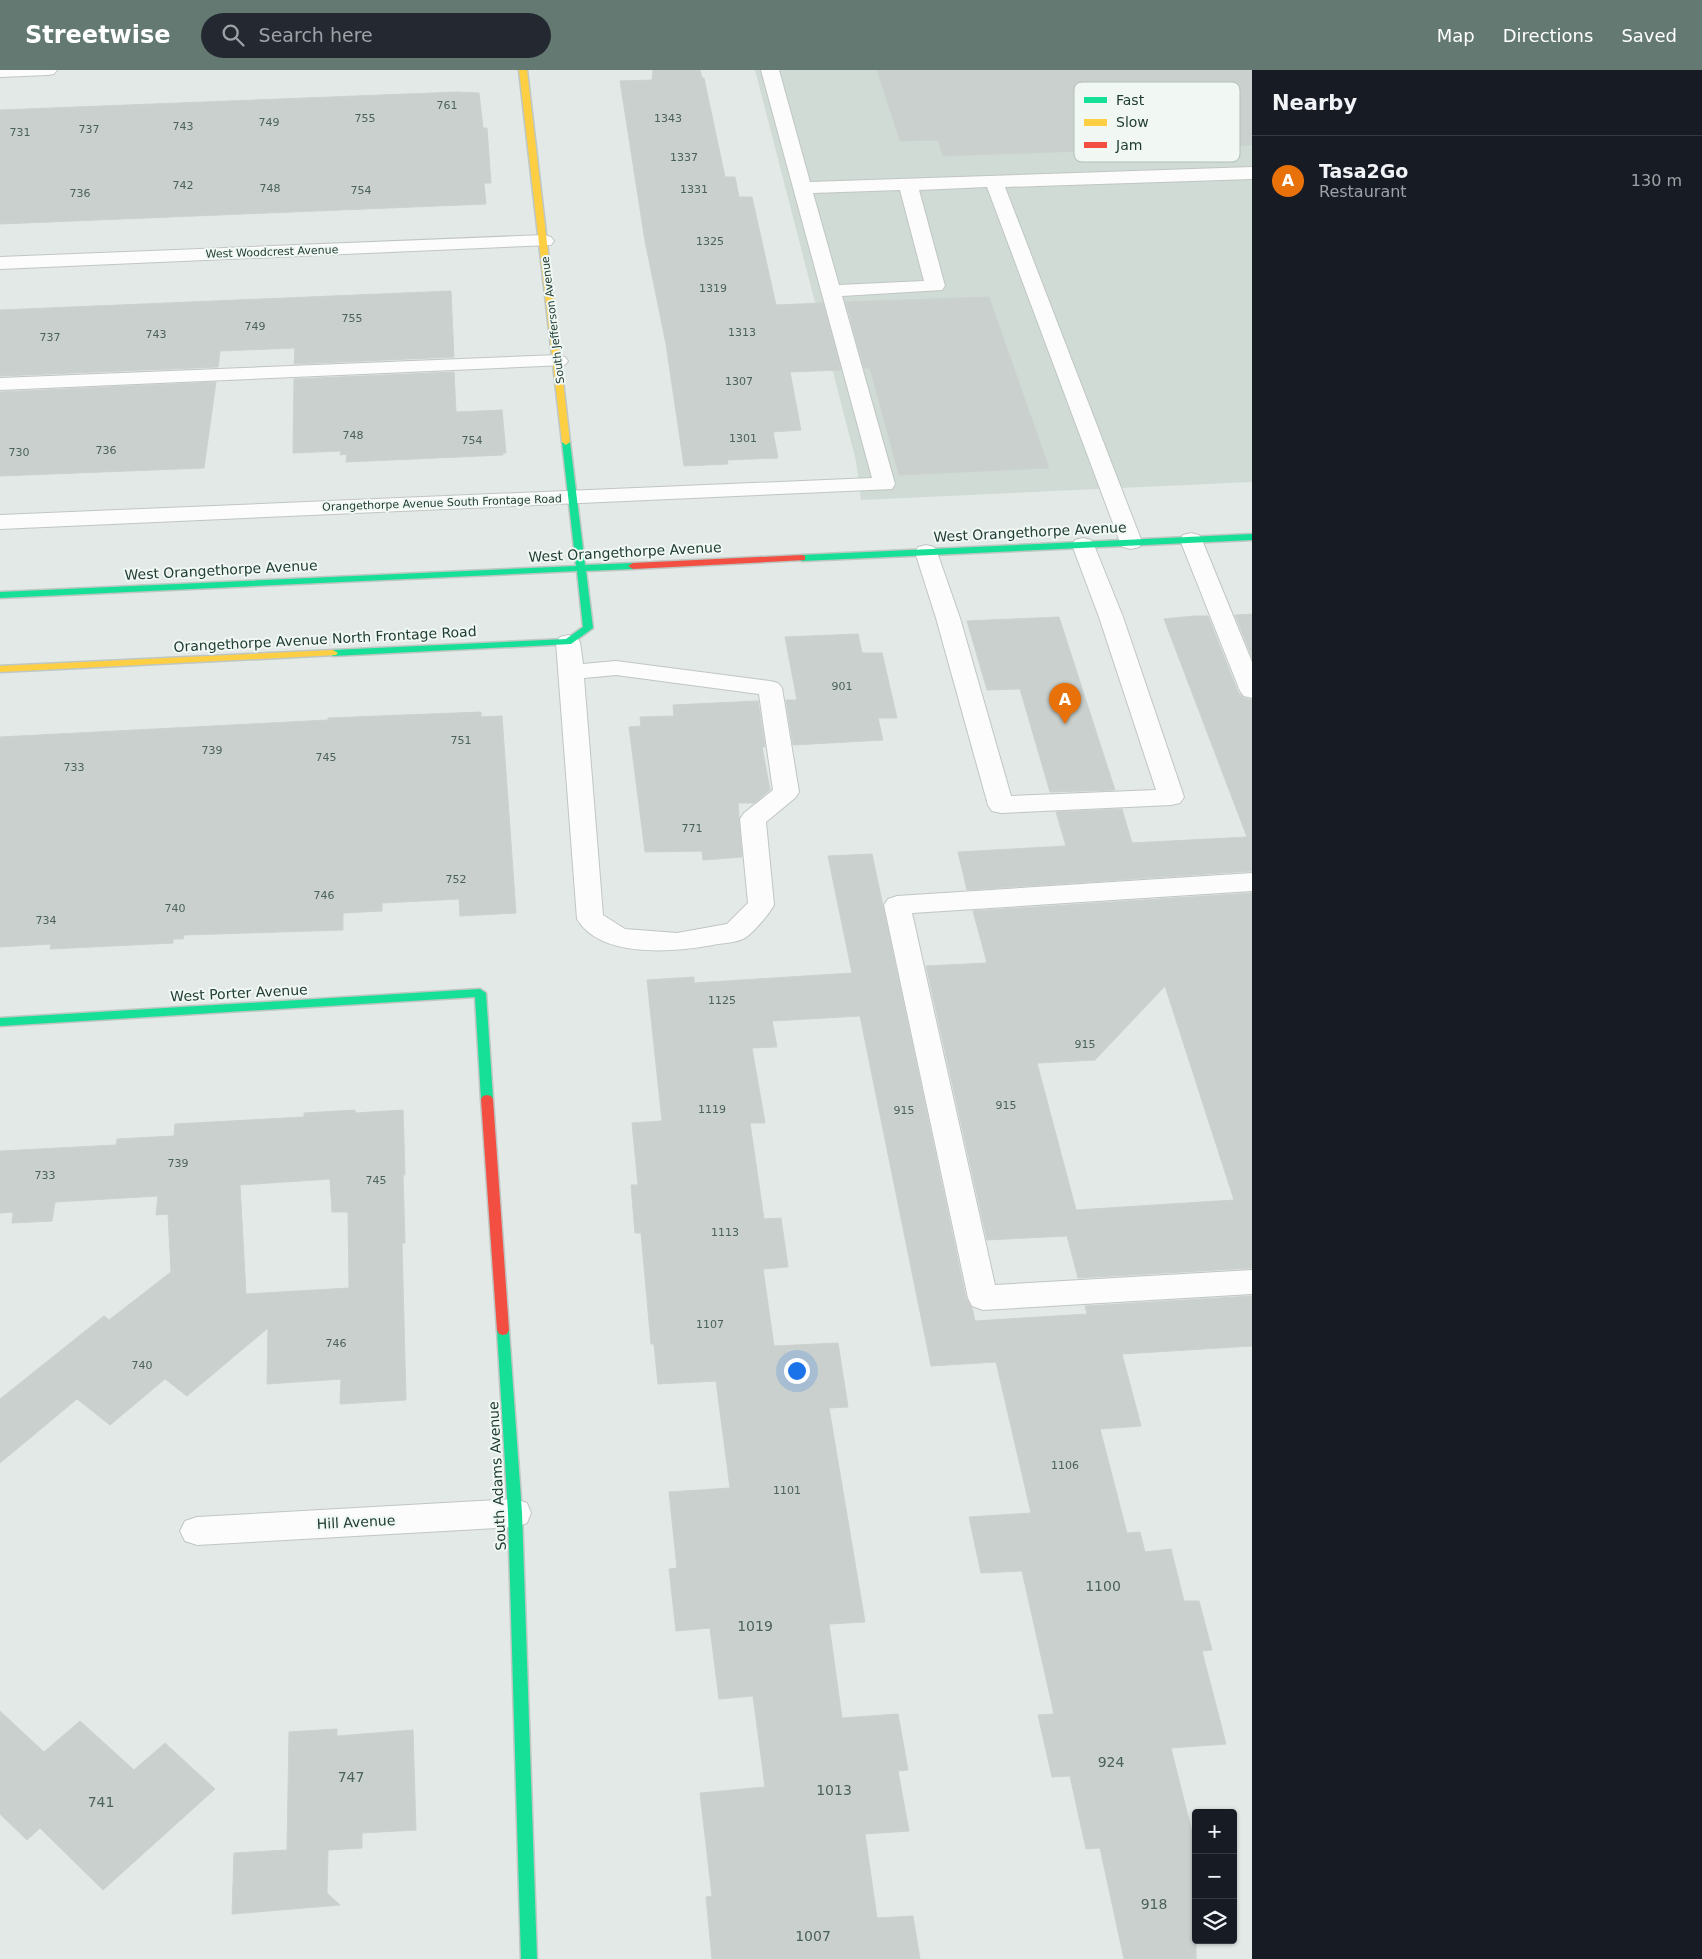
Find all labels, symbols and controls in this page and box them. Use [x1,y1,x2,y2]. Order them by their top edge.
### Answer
search box [201,13,551,58]
text: Streetwise [25,21,171,49]
icon: search [219,21,247,49]
text: Search here [259,24,373,46]
text: Map [1437,25,1475,46]
text: Directions [1503,25,1593,46]
text: Saved [1621,25,1677,46]
legend [1074,82,1240,162]
text: Nearby [1272,91,1357,115]
text: Fast [1116,92,1145,108]
house number: 761 [437,99,458,112]
house number: 755 [355,112,376,125]
house number: 1343 [654,112,682,125]
text: Slow [1116,114,1149,130]
house number: 749 [259,116,280,129]
house number: 743 [173,120,194,133]
house number: 737 [79,123,100,136]
house number: 731 [10,126,31,139]
text: Jam [1115,137,1142,153]
house number: 1337 [670,151,698,164]
text: Tasa2Go [1319,160,1408,182]
text: A [1282,171,1294,190]
text: 130 m [1631,171,1682,190]
house number: 742 [173,179,194,192]
house number: 748 [260,182,281,195]
text: Restaurant [1319,182,1407,201]
house number: 1331 [680,183,708,196]
house number: 754 [351,184,372,197]
house number: 736 [70,187,91,200]
house number: 1325 [696,235,724,248]
street label: West Woodcrest Avenue [205,243,339,261]
street label: South Jefferson Avenue [539,255,567,384]
house number: 1319 [699,282,727,295]
house number: 755 [342,312,363,325]
house number: 749 [245,320,266,333]
house number: 1313 [728,326,756,339]
house number: 743 [146,328,167,341]
house number: 737 [40,331,61,344]
house number: 1307 [725,375,753,388]
house number: 748 [343,429,364,442]
house number: 1301 [729,432,757,445]
house number: 754 [462,434,483,447]
house number: 736 [96,444,117,457]
house number: 730 [9,446,30,459]
street label: Orangethorpe Avenue South Frontage Road [322,492,562,514]
street label: West Orangethorpe Avenue [933,519,1127,545]
street label: West Orangethorpe Avenue [528,539,722,565]
street label: West Orangethorpe Avenue [124,557,318,583]
street label: Orangethorpe Avenue North Frontage Road [173,623,477,655]
house number: 901 [832,680,853,693]
pin: A [1049,683,1081,724]
house number: 751 [451,734,472,747]
house number: 739 [202,744,223,757]
house number: 745 [316,751,337,764]
house number: 733 [64,761,85,774]
house number: 771 [682,822,703,835]
house number: 752 [446,873,467,886]
house number: 746 [314,889,335,902]
house number: 740 [165,902,186,915]
house number: 734 [36,914,57,927]
street label: West Porter Avenue [170,981,308,1005]
house number: 1125 [708,994,736,1007]
house number: 915 [1075,1038,1096,1051]
house number: 915 [996,1099,1017,1112]
house number: 1119 [698,1103,726,1116]
house number: 915 [894,1104,915,1117]
house number: 739 [168,1157,189,1170]
house number: 733 [35,1169,56,1182]
house number: 745 [366,1174,387,1187]
house number: 1113 [711,1226,739,1239]
house number: 1107 [696,1318,724,1331]
house number: 746 [326,1337,347,1350]
your location [784,1358,810,1384]
house number: 740 [132,1359,153,1372]
street label: South Adams Avenue [485,1401,509,1551]
house number: 1106 [1051,1459,1079,1472]
house number: 1101 [773,1484,801,1497]
street label: Hill Avenue [316,1512,396,1532]
house number: 1100 [1085,1578,1121,1594]
house number: 1019 [737,1618,773,1634]
house number: 924 [1098,1754,1124,1770]
house number: 747 [338,1769,364,1785]
house number: 1013 [816,1782,852,1798]
house number: 741 [88,1794,114,1810]
map controls [1192,1809,1237,1944]
button: + [1192,1809,1237,1854]
button: − [1192,1854,1237,1899]
house number: 918 [1141,1896,1167,1912]
button: layers [1192,1899,1237,1944]
house number: 1007 [795,1928,831,1944]

